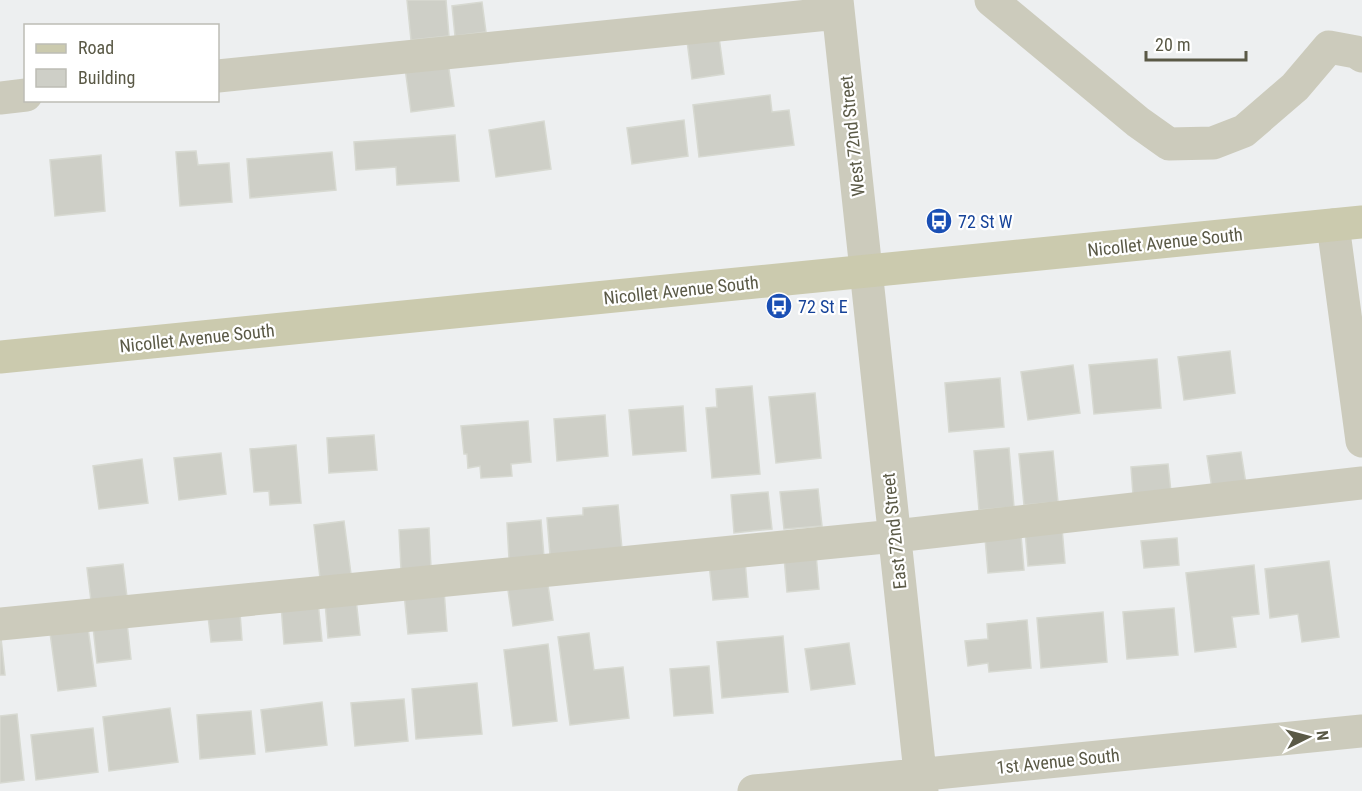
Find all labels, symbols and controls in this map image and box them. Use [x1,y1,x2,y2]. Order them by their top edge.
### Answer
legend [24,24,219,102]
scale bar [1146,24,1246,62]
text: 20 m [1155,34,1190,55]
text: Road [78,37,114,58]
text: Building [78,67,135,88]
street label: West 72nd Street [835,75,869,197]
bus stop icon: 72 St W [924,206,954,236]
place label: 72 St W [958,211,1013,232]
street label: Nicollet Avenue South [1086,223,1244,261]
street label: Nicollet Avenue South [602,271,760,309]
bus stop icon: 72 St E [764,291,794,321]
place label: 72 St E [798,296,848,317]
street label: Nicollet Avenue South [118,319,276,357]
street label: East 72nd Street [877,472,911,590]
north arrow [1278,707,1338,767]
text: N [1312,730,1332,741]
street label: 1st Avenue South [995,744,1121,778]

